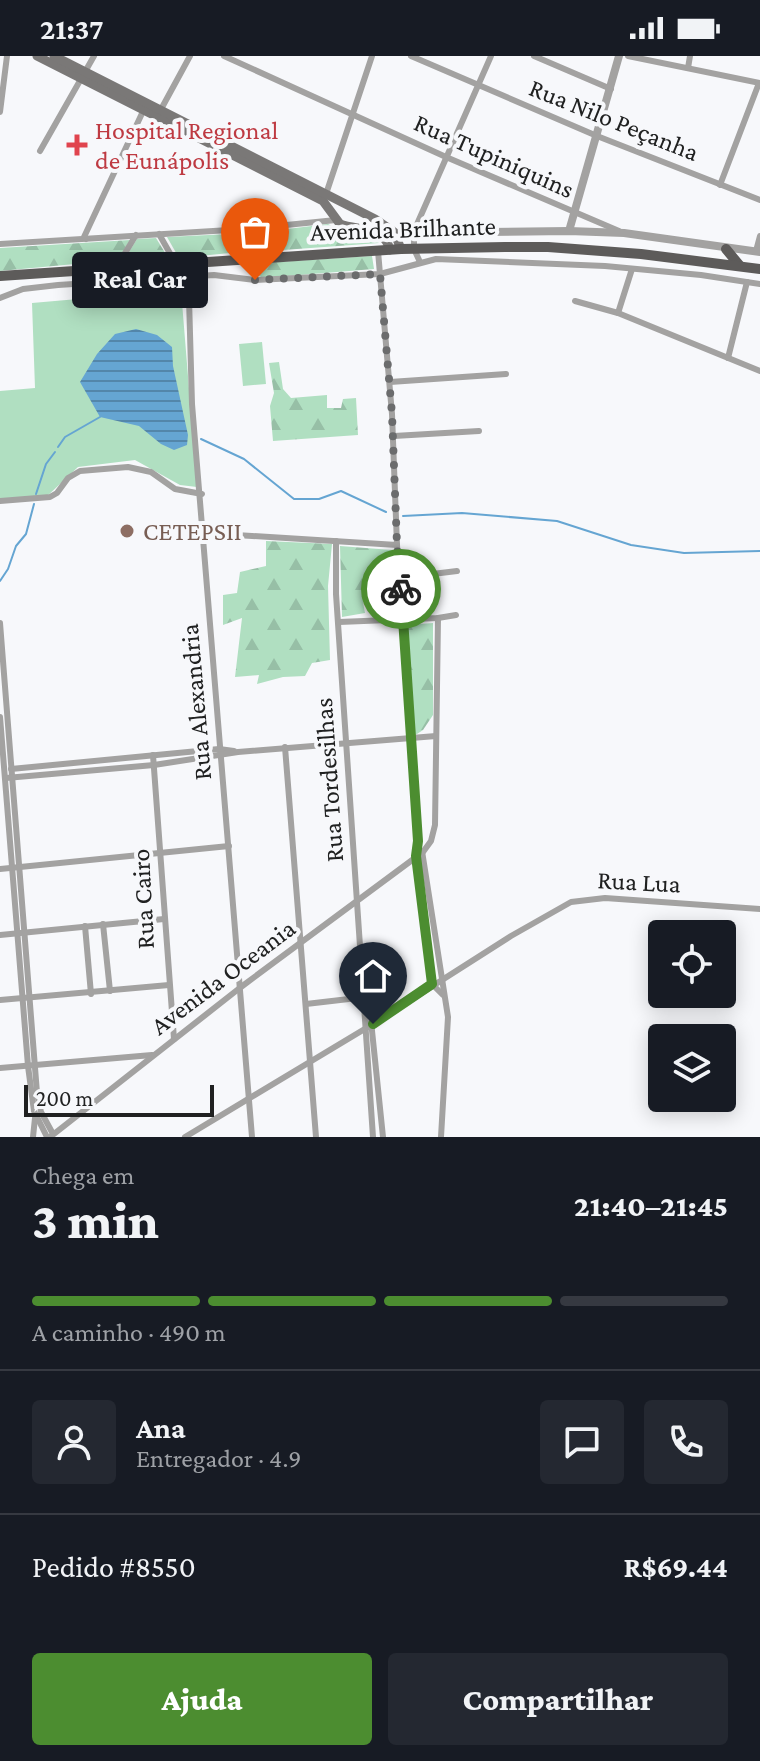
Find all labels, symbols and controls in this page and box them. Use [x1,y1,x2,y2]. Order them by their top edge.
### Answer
text: 21:37 [40,12,104,45]
street label: Rua Nilo Peçanha [525,73,703,167]
street label: Rua Tupiniquins [410,108,578,204]
place label: Hospital Regional de Eunápolis [95,116,279,175]
marker: Hospital Regional de Eunápolis [66,134,88,156]
pin [221,198,289,280]
icon: bag [233,210,277,254]
street label: Avenida Brilhante [310,211,496,247]
callout: Real Car [71,252,207,308]
text: Real Car [93,265,187,294]
place label: CETEPSII [143,517,242,546]
marker: CETEPSII [118,522,136,540]
courier [361,549,441,629]
icon: bike [379,567,423,611]
street label: Rua Alexandria [175,622,217,782]
street label: Rua Tordesilhas [309,697,349,863]
street label: Rua Cairo [126,848,160,950]
street label: Rua Lua [597,865,681,899]
street label: Avenida Oceania [145,913,301,1041]
map controls [648,920,736,1112]
button: locate [648,920,736,1008]
pin [339,942,407,1024]
icon: home [351,954,395,998]
button: layers [648,1024,736,1112]
scale bar [24,1081,214,1117]
text: 200 m [36,1086,93,1111]
text: Chega em [32,1161,134,1190]
text: 21:40–21:45 [574,1189,728,1222]
text: 3 min [32,1191,159,1249]
text: A caminho · 490 m [32,1318,226,1347]
button: person [32,1400,116,1484]
button: chat [540,1400,624,1484]
button: phone [644,1400,728,1484]
text: Ana [136,1411,186,1444]
text: Entregador · 4.9 [136,1444,302,1473]
text: Pedido #8550 [32,1550,196,1583]
text: R$69.44 [624,1550,728,1583]
button: Ajuda [32,1653,372,1745]
button: Compartilhar [388,1653,728,1745]

